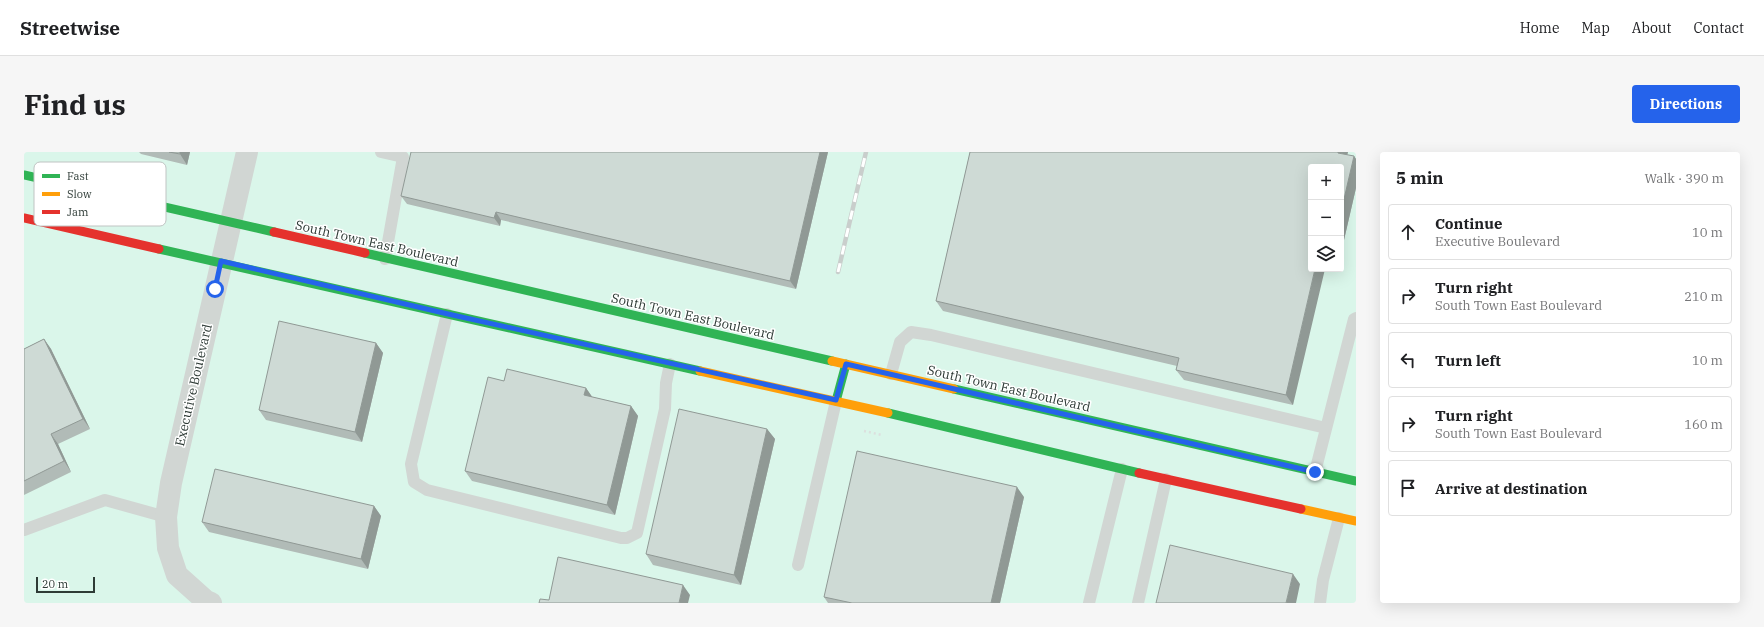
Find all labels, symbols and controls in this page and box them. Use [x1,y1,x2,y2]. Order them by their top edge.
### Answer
text: Streetwise [20,16,120,40]
text: Home [1520,19,1559,37]
text: Map [1581,19,1610,37]
text: About [1632,19,1671,37]
text: Contact [1693,19,1744,37]
button: Directions [1632,85,1740,123]
text: Find us [24,86,126,123]
legend [34,162,166,226]
map controls [1308,164,1344,272]
button: + [1308,164,1344,200]
text: 5 min [1396,167,1444,189]
text: Fast [67,169,89,183]
text: Walk · 390 m [1645,170,1724,187]
text: Slow [67,187,92,201]
button: − [1308,200,1344,236]
text: Jam [67,205,89,219]
text: Continue [1435,214,1502,233]
street label: South Town East Boulevard [294,216,460,271]
icon: ahead [1397,221,1419,243]
text: 10 m [1692,224,1723,241]
text: Executive Boulevard [1435,233,1560,250]
button: layers [1308,236,1344,272]
text: Turn right [1435,278,1513,297]
route start [206,280,224,298]
icon: right [1397,285,1419,307]
text: 210 m [1684,288,1723,305]
street label: South Town East Boulevard [610,289,776,344]
text: South Town East Boulevard [1435,297,1602,314]
street label: Executive Boulevard [171,322,216,448]
icon: left [1397,349,1419,371]
text: Turn left [1435,351,1501,370]
text: 10 m [1692,352,1723,369]
street label: South Town East Boulevard [926,361,1092,416]
text: Turn right [1435,406,1513,425]
icon: right [1397,413,1419,435]
text: 160 m [1684,416,1723,433]
text: South Town East Boulevard [1435,425,1602,442]
route end [1306,463,1324,481]
icon: arrive [1397,477,1419,499]
text: Arrive at destination [1435,479,1587,498]
scale bar [36,575,95,594]
text: 20 m [42,577,68,591]

